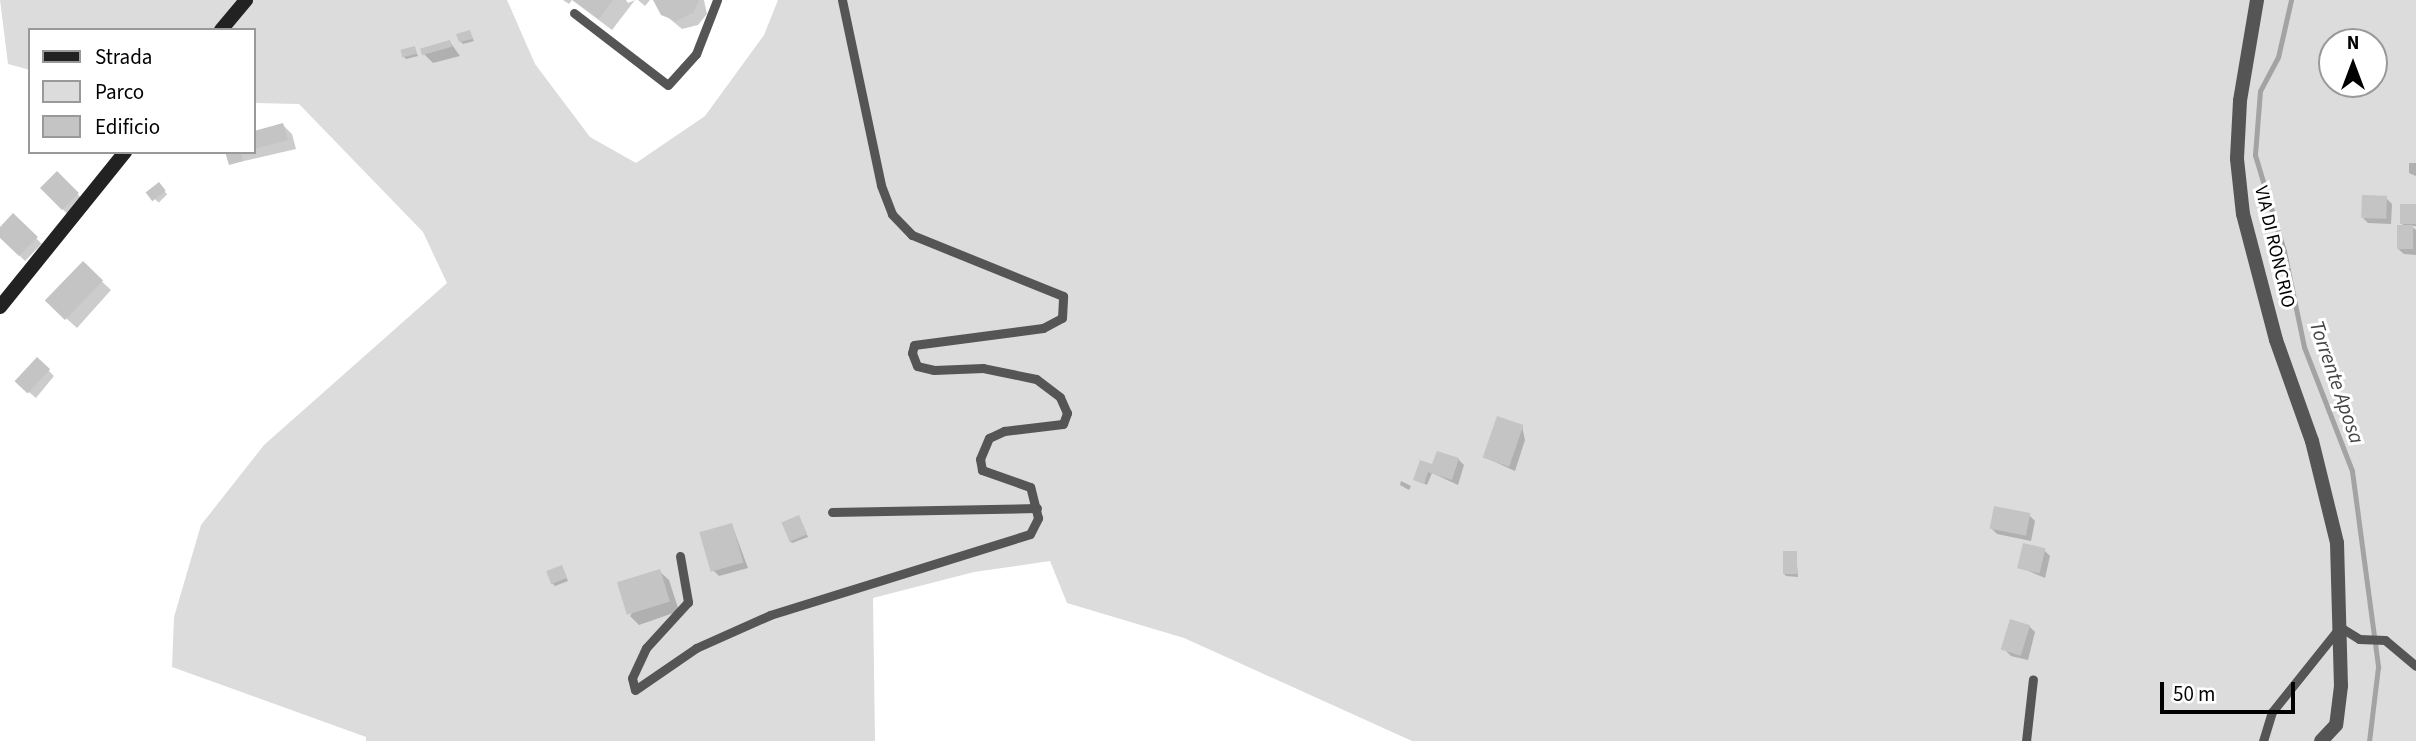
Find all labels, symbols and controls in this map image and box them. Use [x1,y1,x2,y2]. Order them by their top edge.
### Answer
legend [28,28,256,154]
north arrow [2318,28,2388,98]
text: N [2347,30,2359,57]
text: Strada [95,42,152,72]
text: Parco [95,77,144,107]
text: Edificio [95,112,160,142]
street label: VIA DI RONCRIO [2249,184,2299,310]
water label: Torrente Aposa [2304,317,2370,447]
scale bar [2164,668,2299,712]
text: 50 m [2173,679,2215,709]

